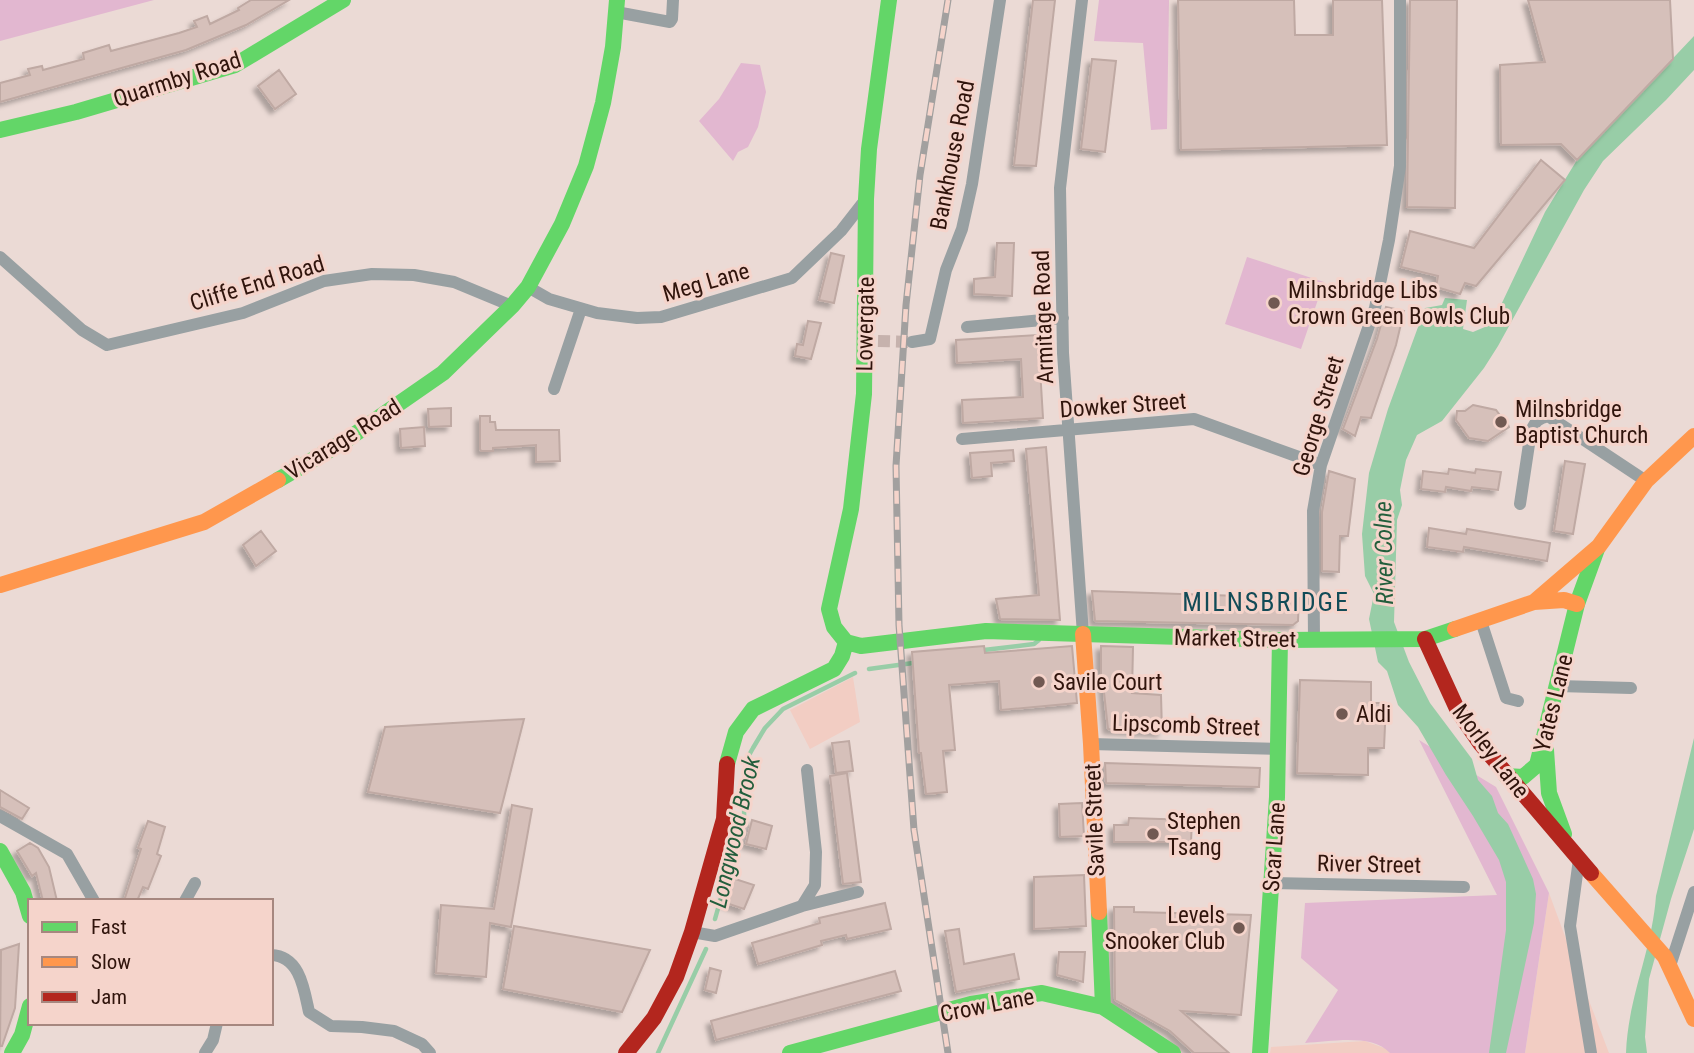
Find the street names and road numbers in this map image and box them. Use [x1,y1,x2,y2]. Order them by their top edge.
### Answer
street label: Quarmby Road [110,46,244,113]
street label: Bankhouse Road [925,78,980,232]
street label: Armitage Road [1028,249,1059,385]
street label: Cliffe End Road [187,250,328,317]
street label: Meg Lane [660,257,752,308]
street label: Lowergate [851,276,880,372]
street label: George Street [1287,353,1350,479]
street label: Dowker Street [1059,388,1187,423]
street label: Vicarage Road [281,393,406,486]
street label: Market Street [1174,624,1296,653]
street label: Yates Lane [1528,652,1579,755]
street label: Morley Lane [1447,699,1535,804]
street label: Lipscomb Street [1112,709,1260,742]
street label: Savile Street [1079,763,1110,877]
street label: Scar Lane [1258,801,1291,893]
street label: River Street [1317,850,1421,879]
street label: Crow Lane [938,983,1037,1028]

